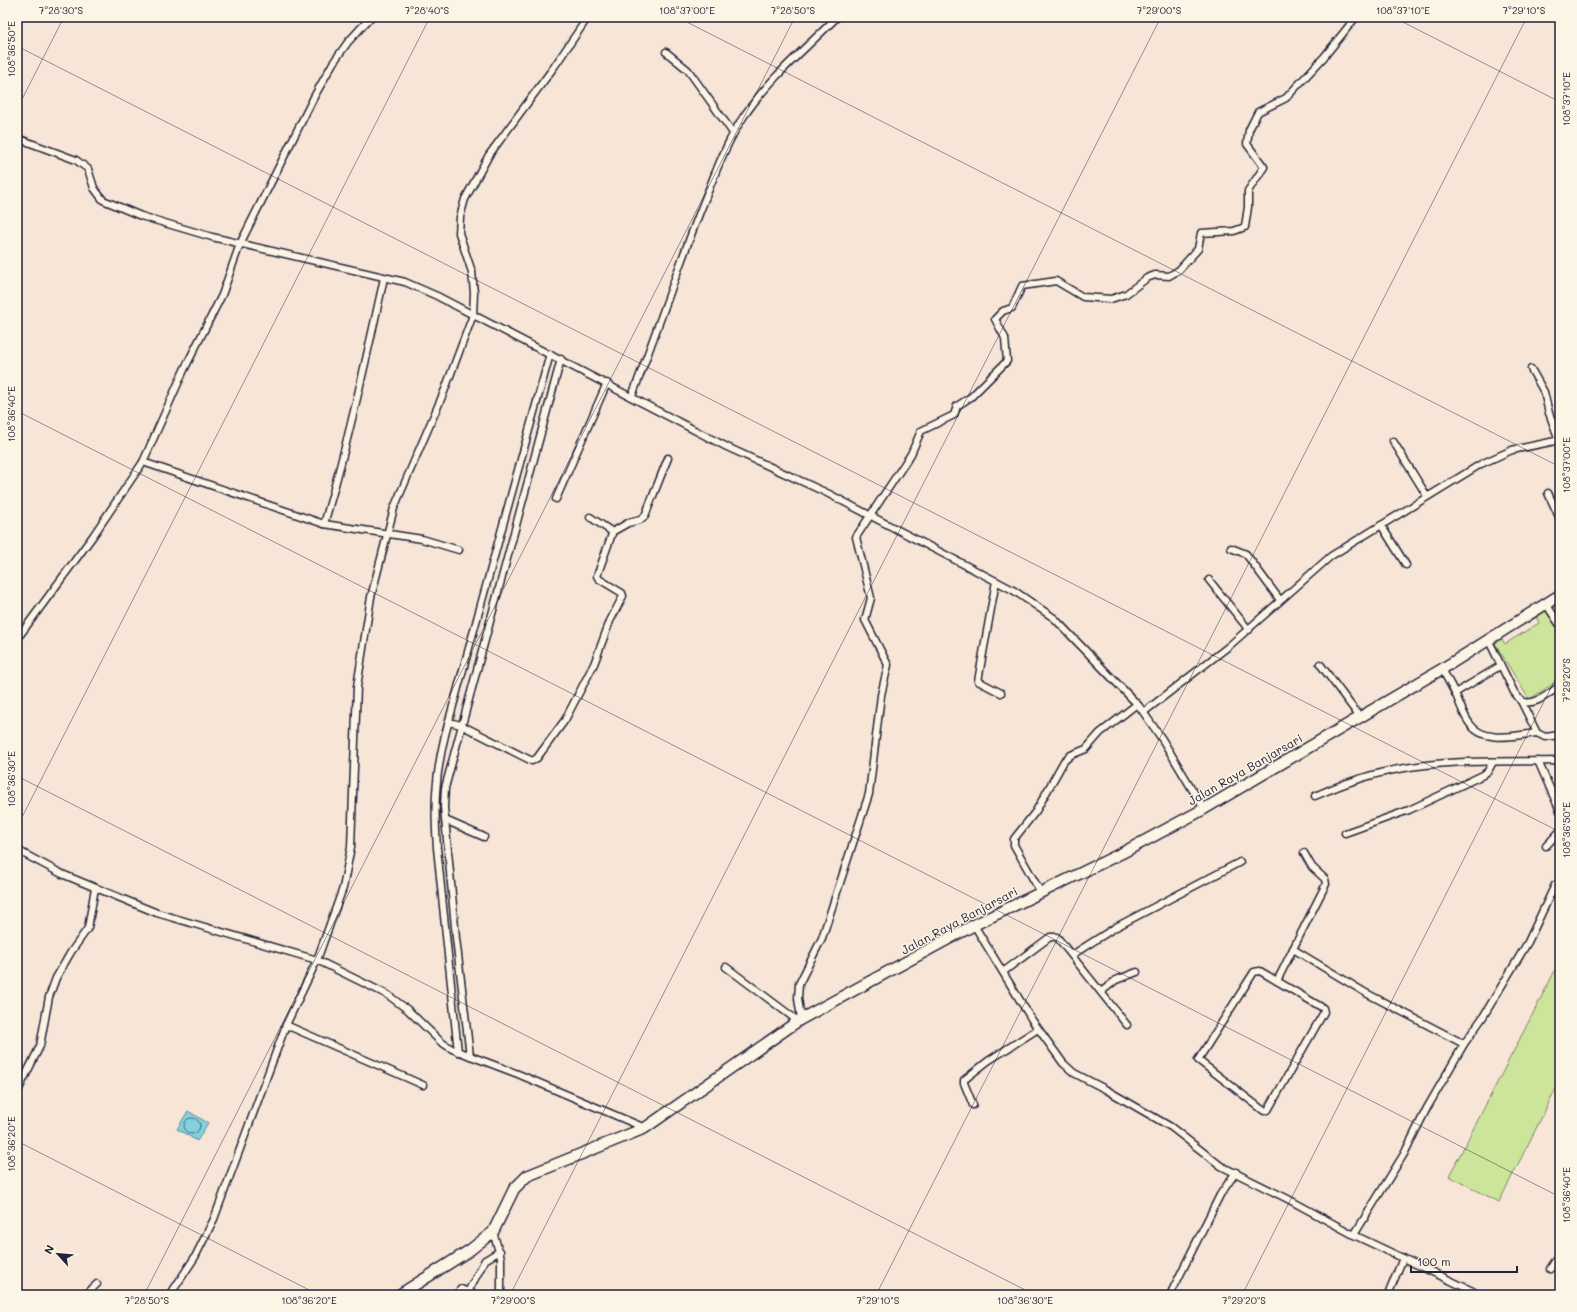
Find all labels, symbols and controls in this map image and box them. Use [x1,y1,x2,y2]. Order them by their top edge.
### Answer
text: 7°28'30"S [39,3,84,17]
text: 7°28'40"S [405,3,450,17]
text: 108°37'00"E [659,3,715,17]
text: 7°28'50"S [771,3,816,17]
text: 7°29'00"S [1137,3,1182,17]
text: 108°37'10"E [1376,3,1430,17]
text: 7°29'10"S [1503,3,1546,17]
text: 108°36'50"E [4,21,18,77]
text: 108°37'10"E [1559,72,1573,126]
text: 108°36'40"E [4,386,18,442]
text: 108°37'00"E [1559,437,1573,493]
text: 7°29'20"S [1559,658,1573,702]
street label: Jalan Raya Banjarsari [1185,730,1305,808]
text: 108°36'30"E [4,751,18,807]
text: 108°36'50"E [1559,802,1573,858]
street label: Jalan Raya Banjarsari [898,882,1020,958]
text: 108°36'20"E [4,1116,18,1172]
text: 108°36'40"E [1559,1167,1573,1223]
north arrow [38,1234,78,1274]
text: N [40,1242,57,1256]
scale bar [1411,1248,1517,1274]
text: 100 m [1417,1253,1451,1269]
text: 7°28'50"S [125,1293,170,1307]
text: 108°36'20"E [281,1293,337,1307]
text: 7°29'00"S [491,1293,536,1307]
text: 7°29'10"S [857,1293,900,1307]
text: 108°36'30"E [997,1293,1053,1307]
text: 7°29'20"S [1222,1293,1266,1307]

